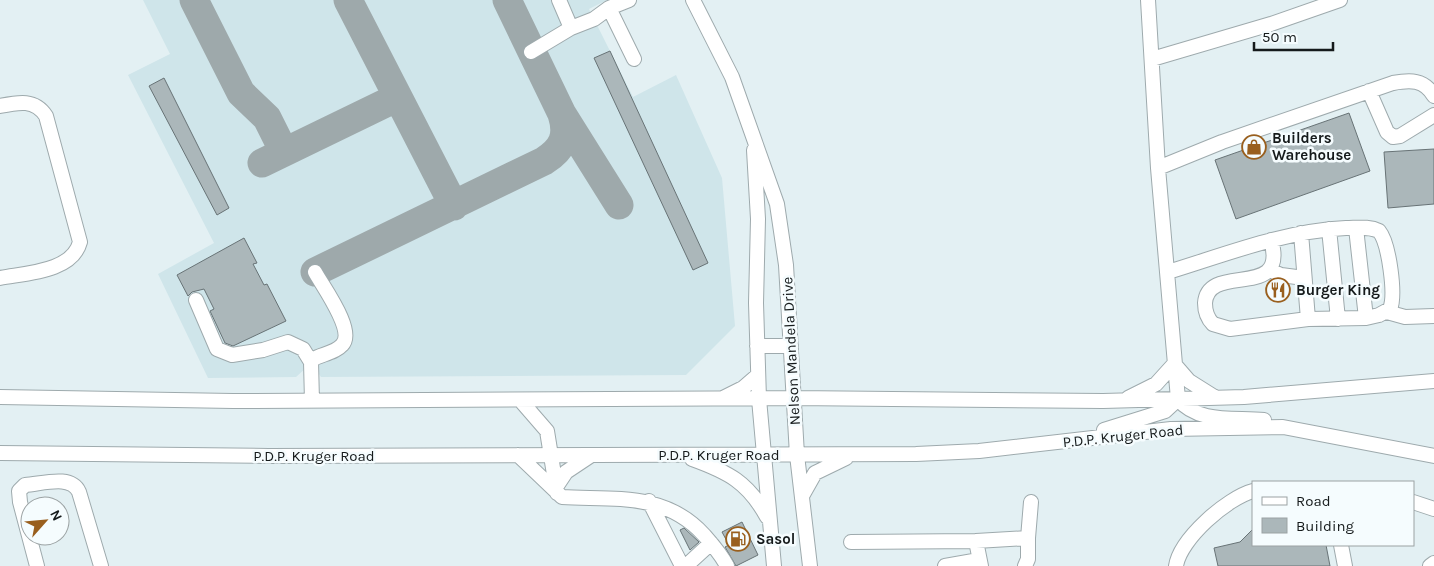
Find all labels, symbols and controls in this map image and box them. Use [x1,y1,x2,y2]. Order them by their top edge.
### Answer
scale bar [1254,20,1333,52]
text: 50 m [1262,28,1297,46]
place label: Builders Warehouse [1272,129,1351,164]
shop icon: Builders Warehouse [1241,134,1267,160]
street label: Nelson Mandela Drive [778,276,804,426]
restaurant icon: Burger King [1265,277,1291,303]
place label: Burger King [1296,281,1380,299]
street label: P.D.P. Kruger Road [1062,421,1184,451]
street label: P.D.P. Kruger Road [658,446,780,464]
street label: P.D.P. Kruger Road [253,447,375,465]
legend [1252,481,1414,546]
text: Road [1296,492,1331,510]
north arrow [20,496,70,546]
text: N [46,507,66,524]
text: Building [1296,517,1354,535]
fuel station icon: Sasol [725,526,751,552]
place label: Sasol [756,530,795,548]

